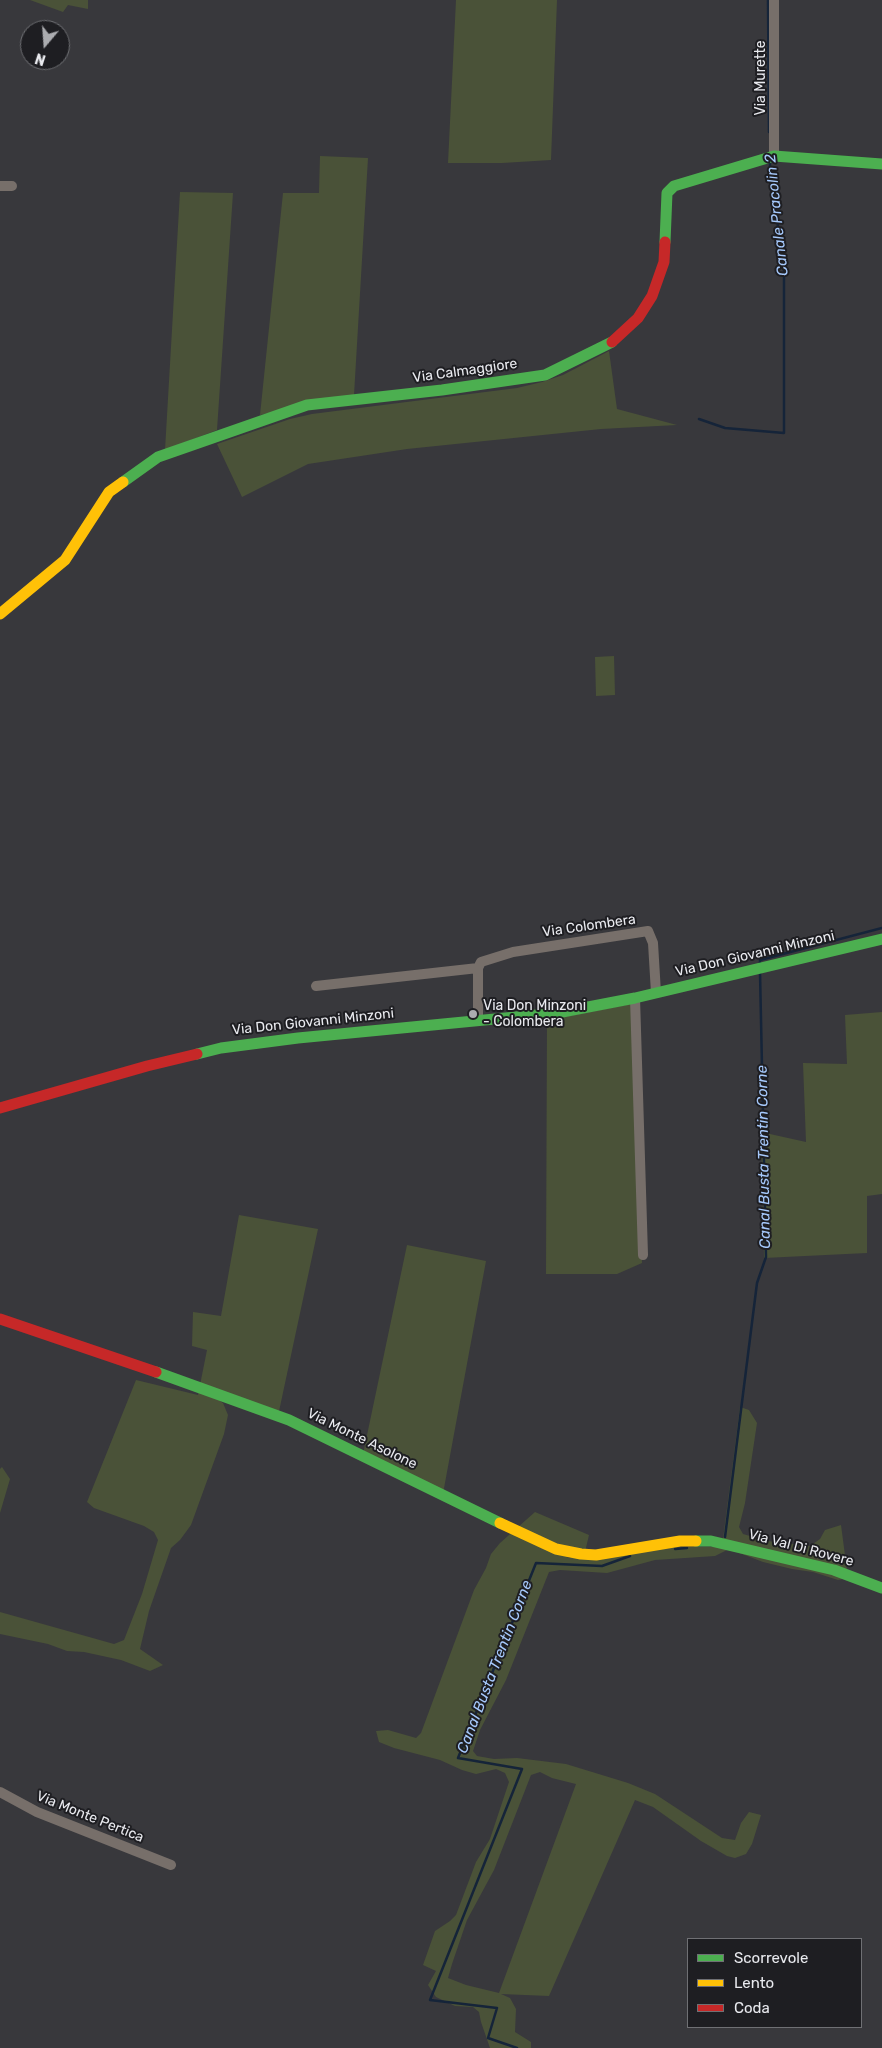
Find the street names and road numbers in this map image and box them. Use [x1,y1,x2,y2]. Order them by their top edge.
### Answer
street label: Via Murette [753,41,769,115]
street label: Via Calmaggiore [412,355,518,387]
street label: Via Colombera [541,911,637,941]
street label: Via Don Giovanni Minzoni [674,927,836,981]
street label: Via Don Giovanni Minzoni [231,1005,395,1039]
street label: Via Monte Asolone [304,1405,420,1473]
street label: Via Val Di Rovere [747,1526,855,1570]
street label: Via Monte Pertica [34,1788,146,1846]

